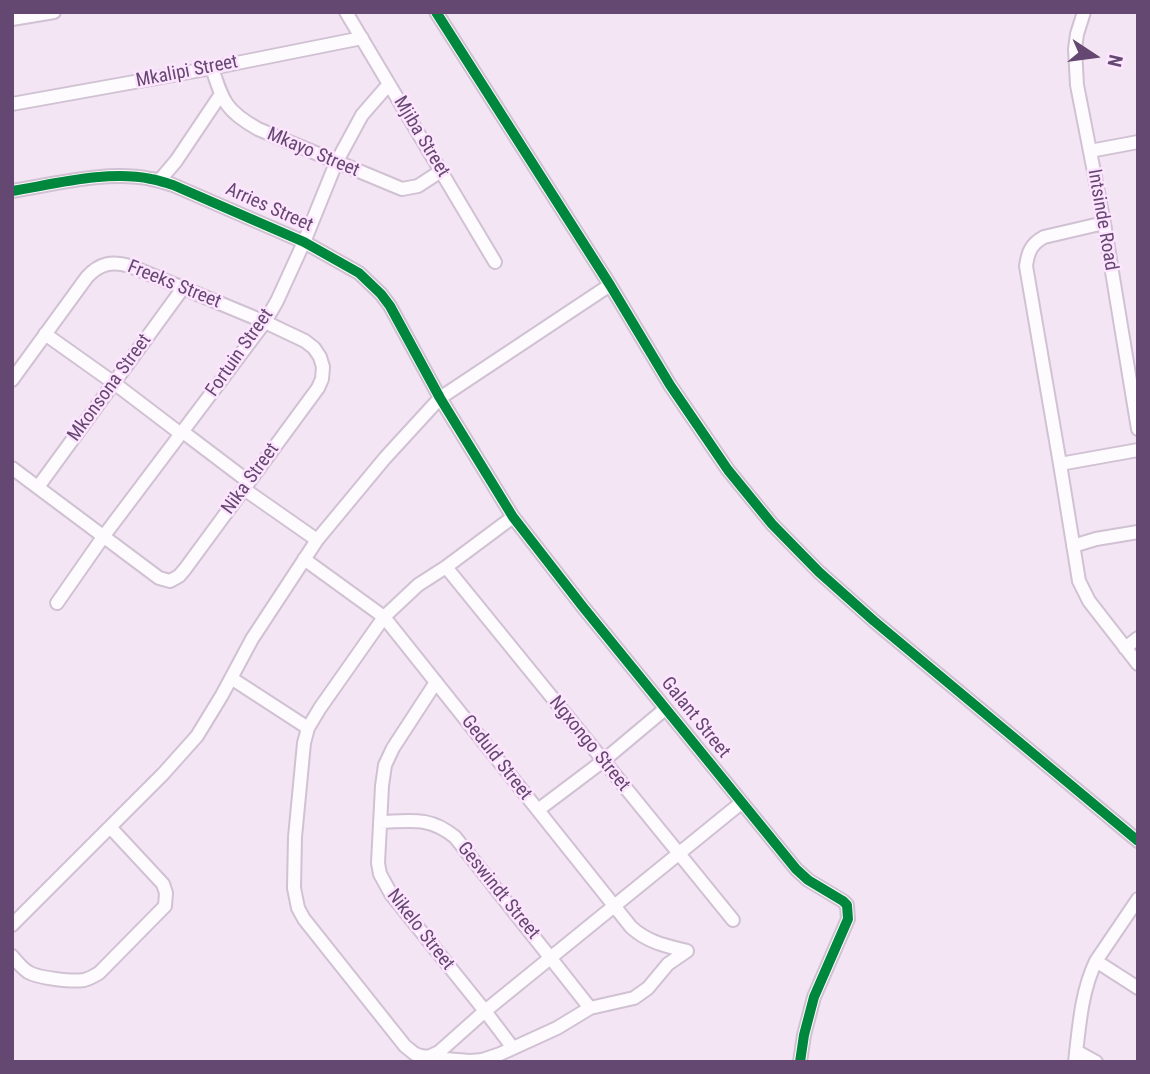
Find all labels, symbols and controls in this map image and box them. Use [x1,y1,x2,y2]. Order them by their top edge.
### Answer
north arrow [1059,21,1129,91]
street label: Mkalipi Street [134,51,240,93]
text: N [1102,53,1127,69]
street label: Mjiba Street [388,92,454,182]
street label: Mkayo Street [263,123,363,183]
street label: Intsinde Road [1082,167,1122,273]
street label: Arries Street [222,179,316,237]
street label: Freeks Street [124,256,224,314]
street label: Fortuin Street [201,305,279,401]
street label: Mkonsona Street [63,330,157,446]
street label: Nika Street [217,439,285,519]
street label: Galant Street [655,673,735,763]
street label: Ngxongo Street [544,692,634,796]
street label: Geduld Street [456,711,536,805]
street label: Geswindt Street [452,838,544,944]
street label: Nikelo Street [381,885,459,975]

